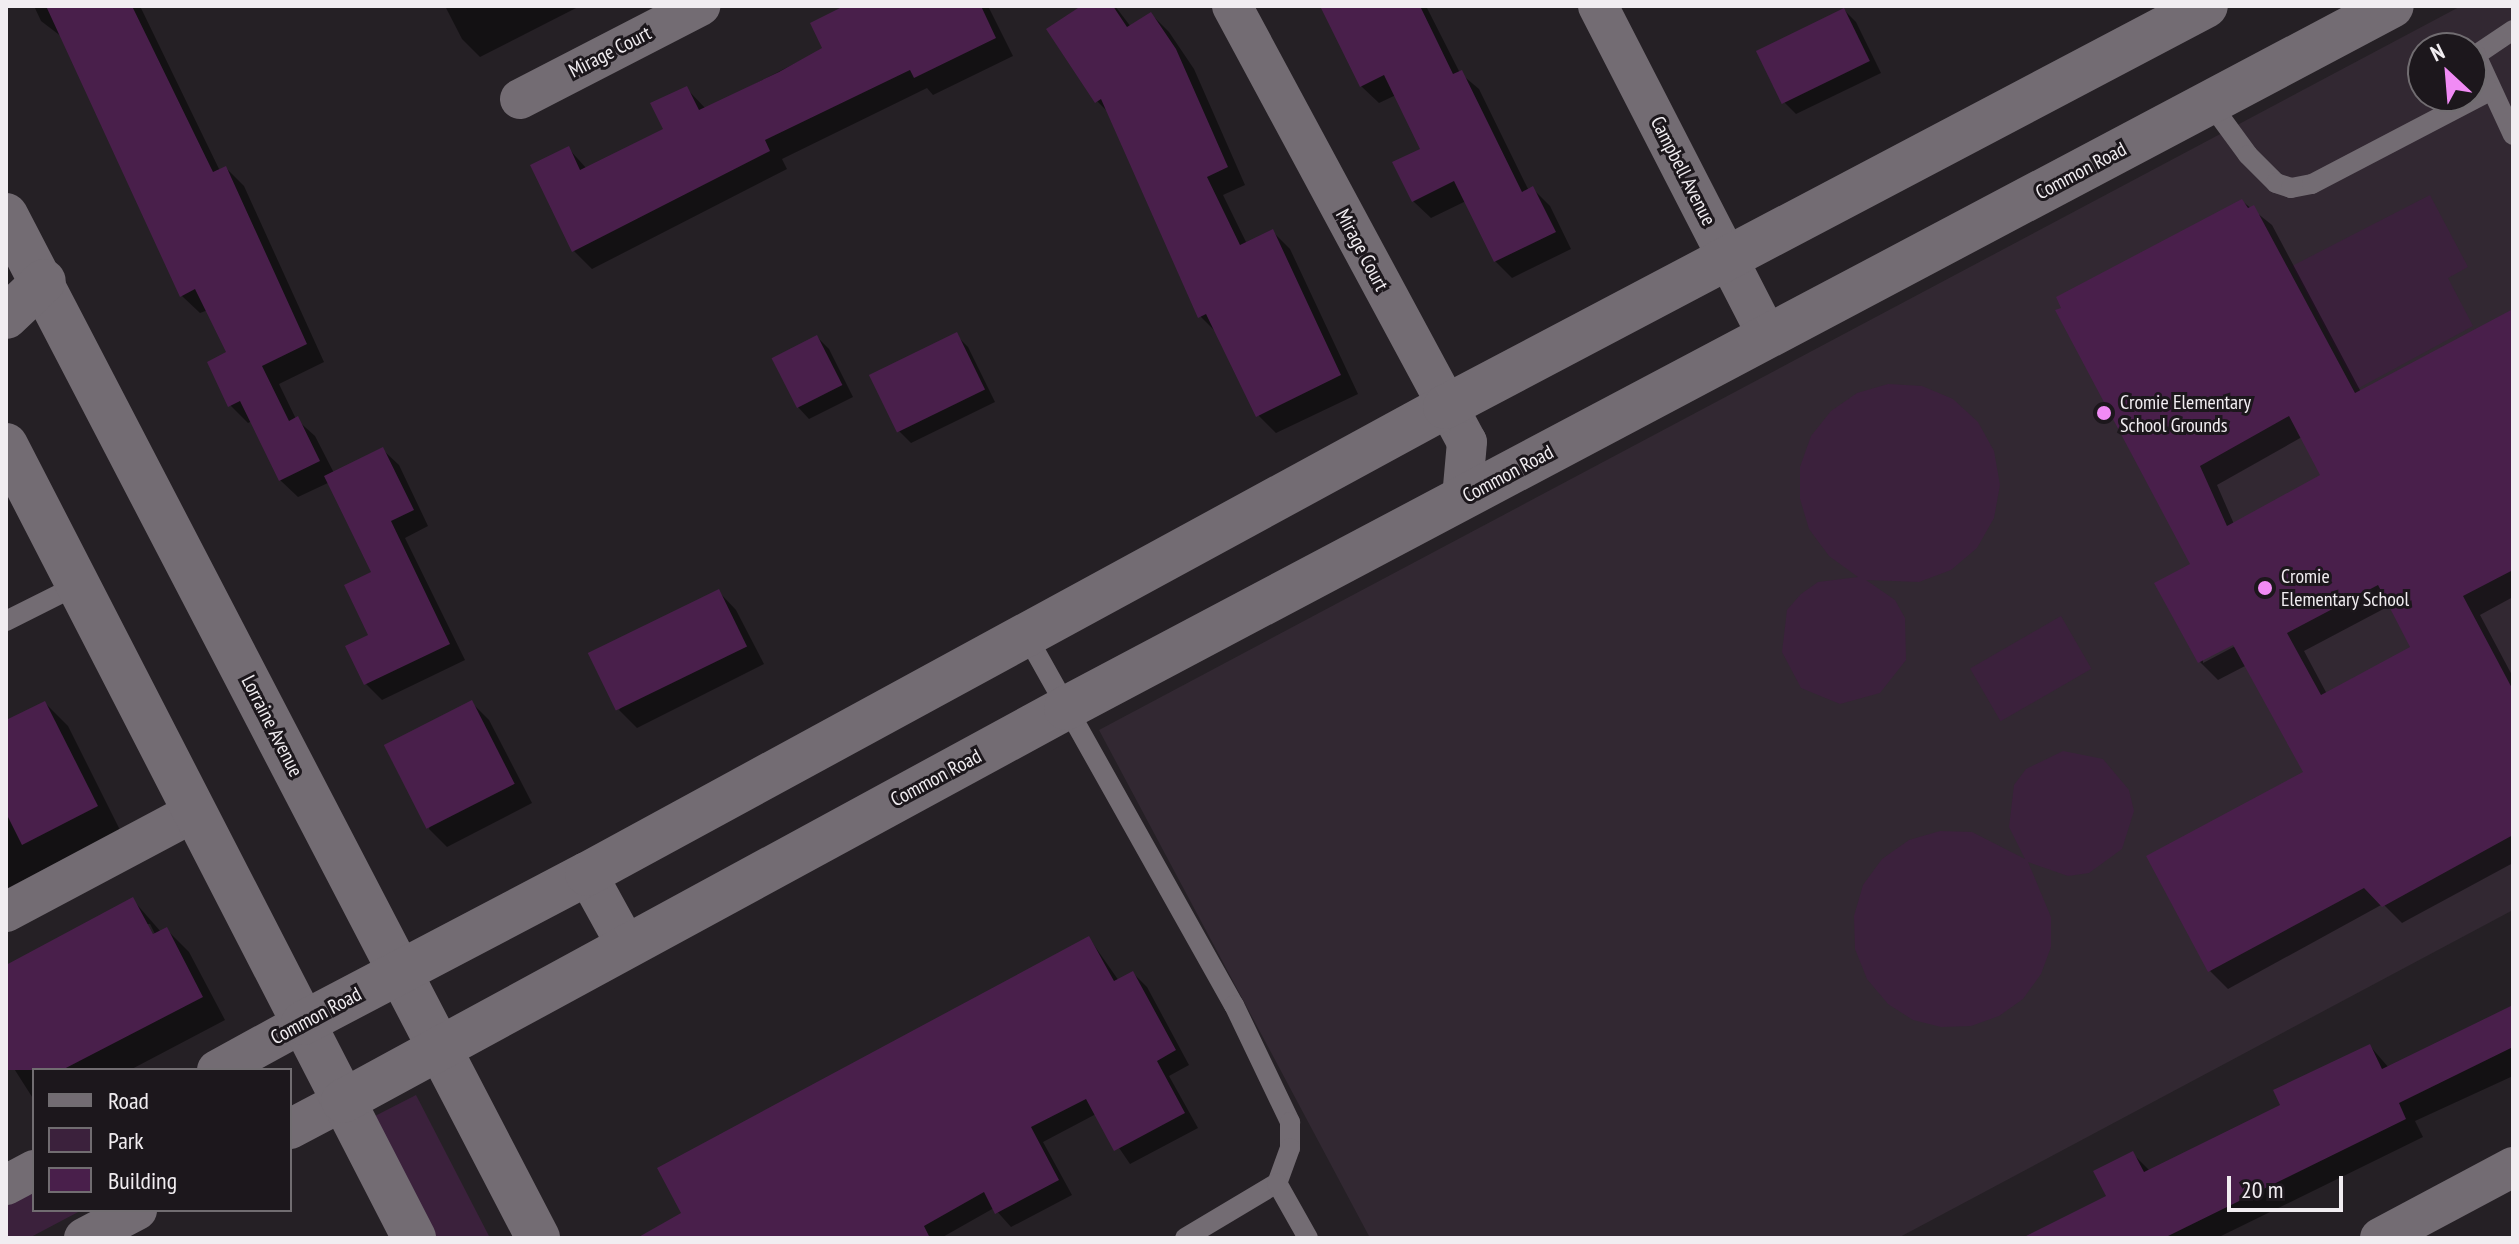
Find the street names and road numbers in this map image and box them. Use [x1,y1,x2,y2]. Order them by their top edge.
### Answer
street label: Mirage Court [565,21,655,83]
street label: Campbell Avenue [1645,112,1721,230]
street label: Common Road [2032,137,2130,205]
street label: Mirage Court [1330,205,1394,295]
street label: Common Road [1459,440,1557,508]
street label: Lorraine Avenue [236,671,308,781]
street label: Common Road [887,744,985,812]
street label: Common Road [267,982,365,1050]

